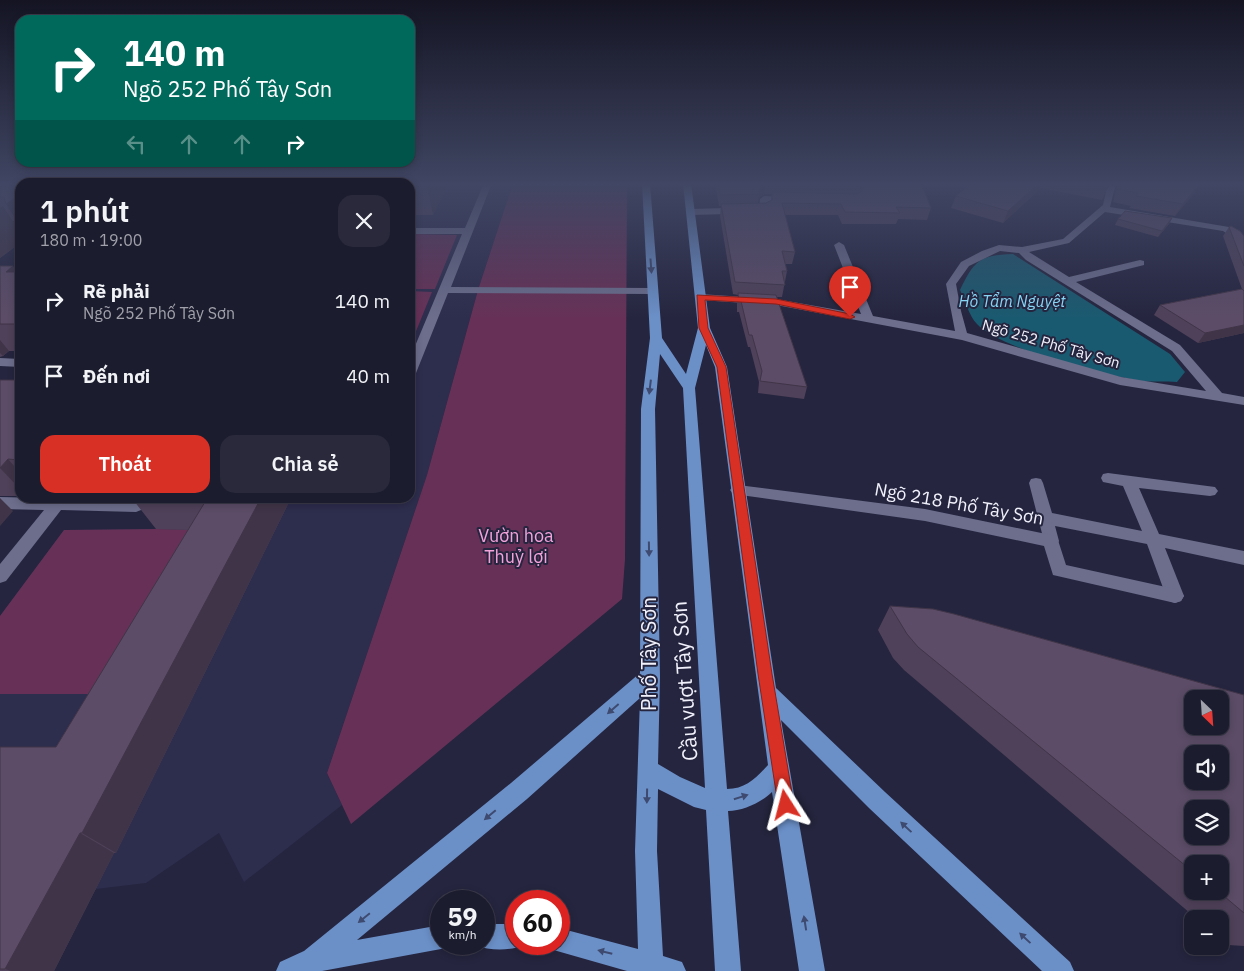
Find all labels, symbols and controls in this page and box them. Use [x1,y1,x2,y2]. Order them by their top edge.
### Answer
text: 140 m [123,30,226,76]
icon: right [40,35,105,100]
text: Ngõ 252 Phố Tây Sơn [123,74,332,103]
icon: left [122,130,150,158]
icon: ahead [175,130,203,158]
icon: ahead [228,130,256,158]
icon: right [281,130,309,158]
text: 1 phút [40,191,130,230]
button: close [338,195,390,247]
text: 180 m · 19:00 [40,230,142,250]
one-way arrow [648,258,656,274]
pin [829,266,871,317]
icon: arrive [836,273,864,301]
text: Rẽ phải [83,279,150,303]
icon: right [40,287,68,315]
text: 140 m [335,289,390,313]
water label: Hồ Tẩm Nguyệt [959,291,1066,311]
text: Ngõ 252 Phố Tây Sơn [83,303,235,323]
street label: Ngõ 252 Phố Tây Sơn [980,315,1122,372]
icon: arrive [40,362,68,390]
text: Đến nơi [83,364,150,388]
text: 40 m [346,364,390,388]
one-way arrow [646,379,654,395]
button: Thoát [40,435,210,493]
button: Chia sẻ [220,435,390,493]
street label: Ngõ 218 Phố Tây Sơn [873,477,1045,530]
park label: Vườn hoa Thuỷ lợi [478,524,554,568]
one-way arrow [645,541,653,557]
street label: Phố Tây Sơn [634,597,662,711]
street label: Cầu vượt Tây Sơn [664,600,704,762]
north arrow [1184,690,1229,735]
map controls [1184,690,1229,955]
one-way arrow [607,704,620,715]
button: sound [1184,745,1229,790]
position arrow [759,778,811,830]
one-way arrow [643,788,651,804]
one-way arrow [734,793,749,801]
button: layers [1184,800,1229,845]
one-way arrow [484,810,497,821]
one-way arrow [901,821,913,833]
button: + [1184,855,1229,900]
speed limit sign: 60 [505,890,570,955]
text: 59 [447,900,478,933]
button: − [1184,910,1229,955]
one-way arrow [358,913,371,924]
one-way arrow [800,915,808,931]
text: km/h [448,927,477,942]
one-way arrow [1020,932,1032,944]
one-way arrow [597,948,612,956]

